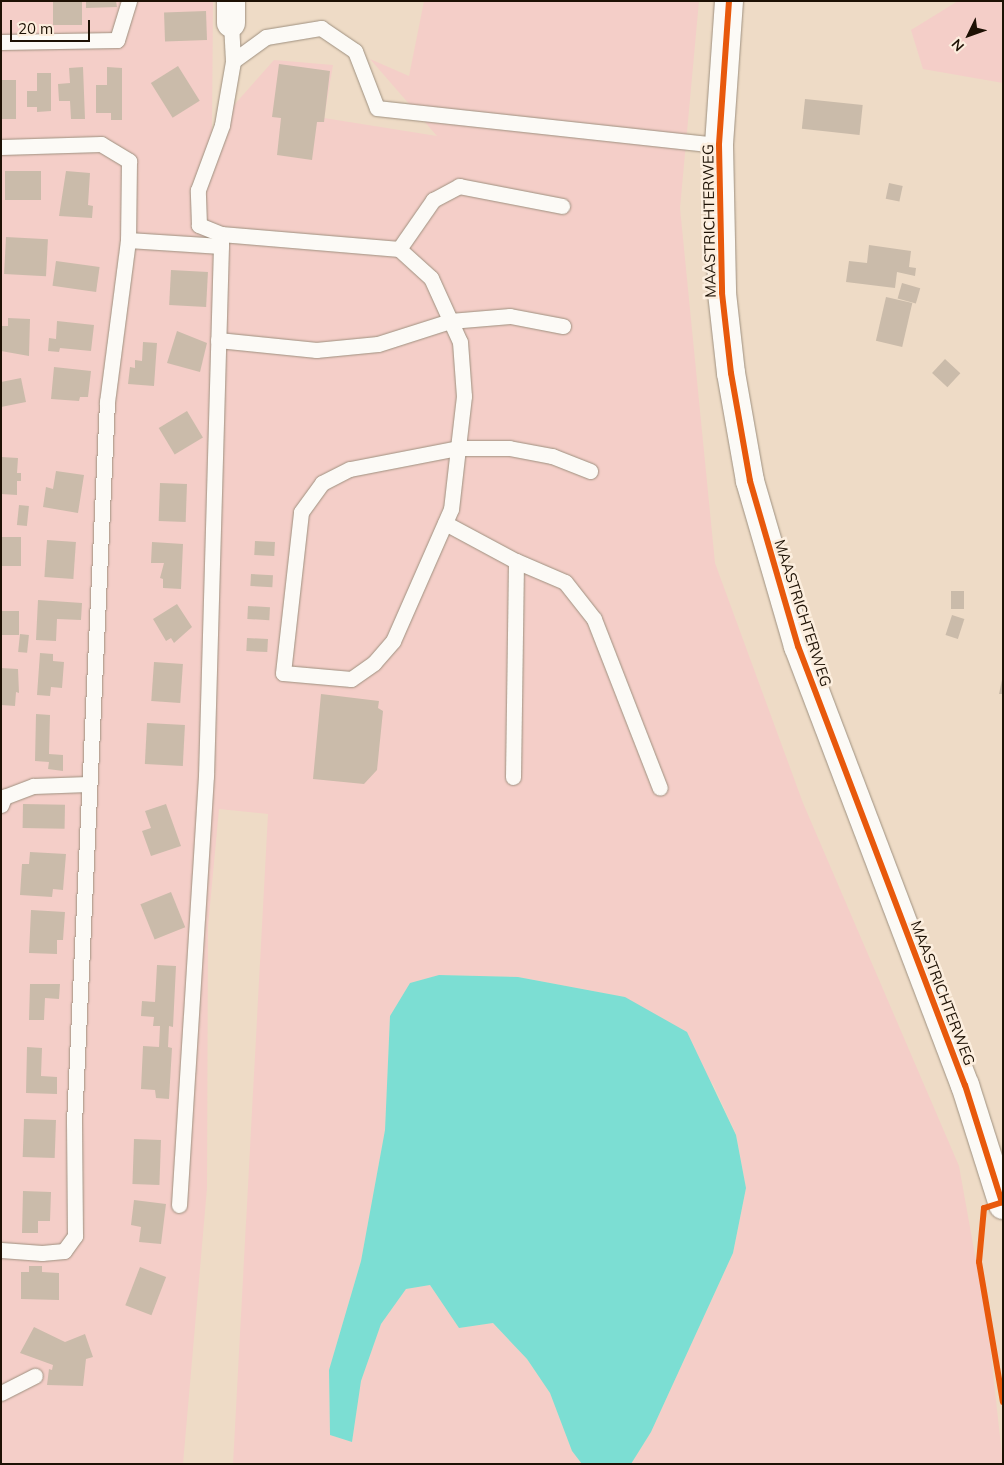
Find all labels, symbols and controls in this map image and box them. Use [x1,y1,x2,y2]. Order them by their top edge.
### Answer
scale bar [12,10,92,42]
north arrow [944,10,994,60]
text: 20 m [18,19,53,38]
text: N [948,35,968,55]
street label: MAASTRICHTERWEG [699,144,719,298]
street label: MAASTRICHTERWEG [771,537,835,689]
street label: MAASTRICHTERWEG [907,918,979,1068]

